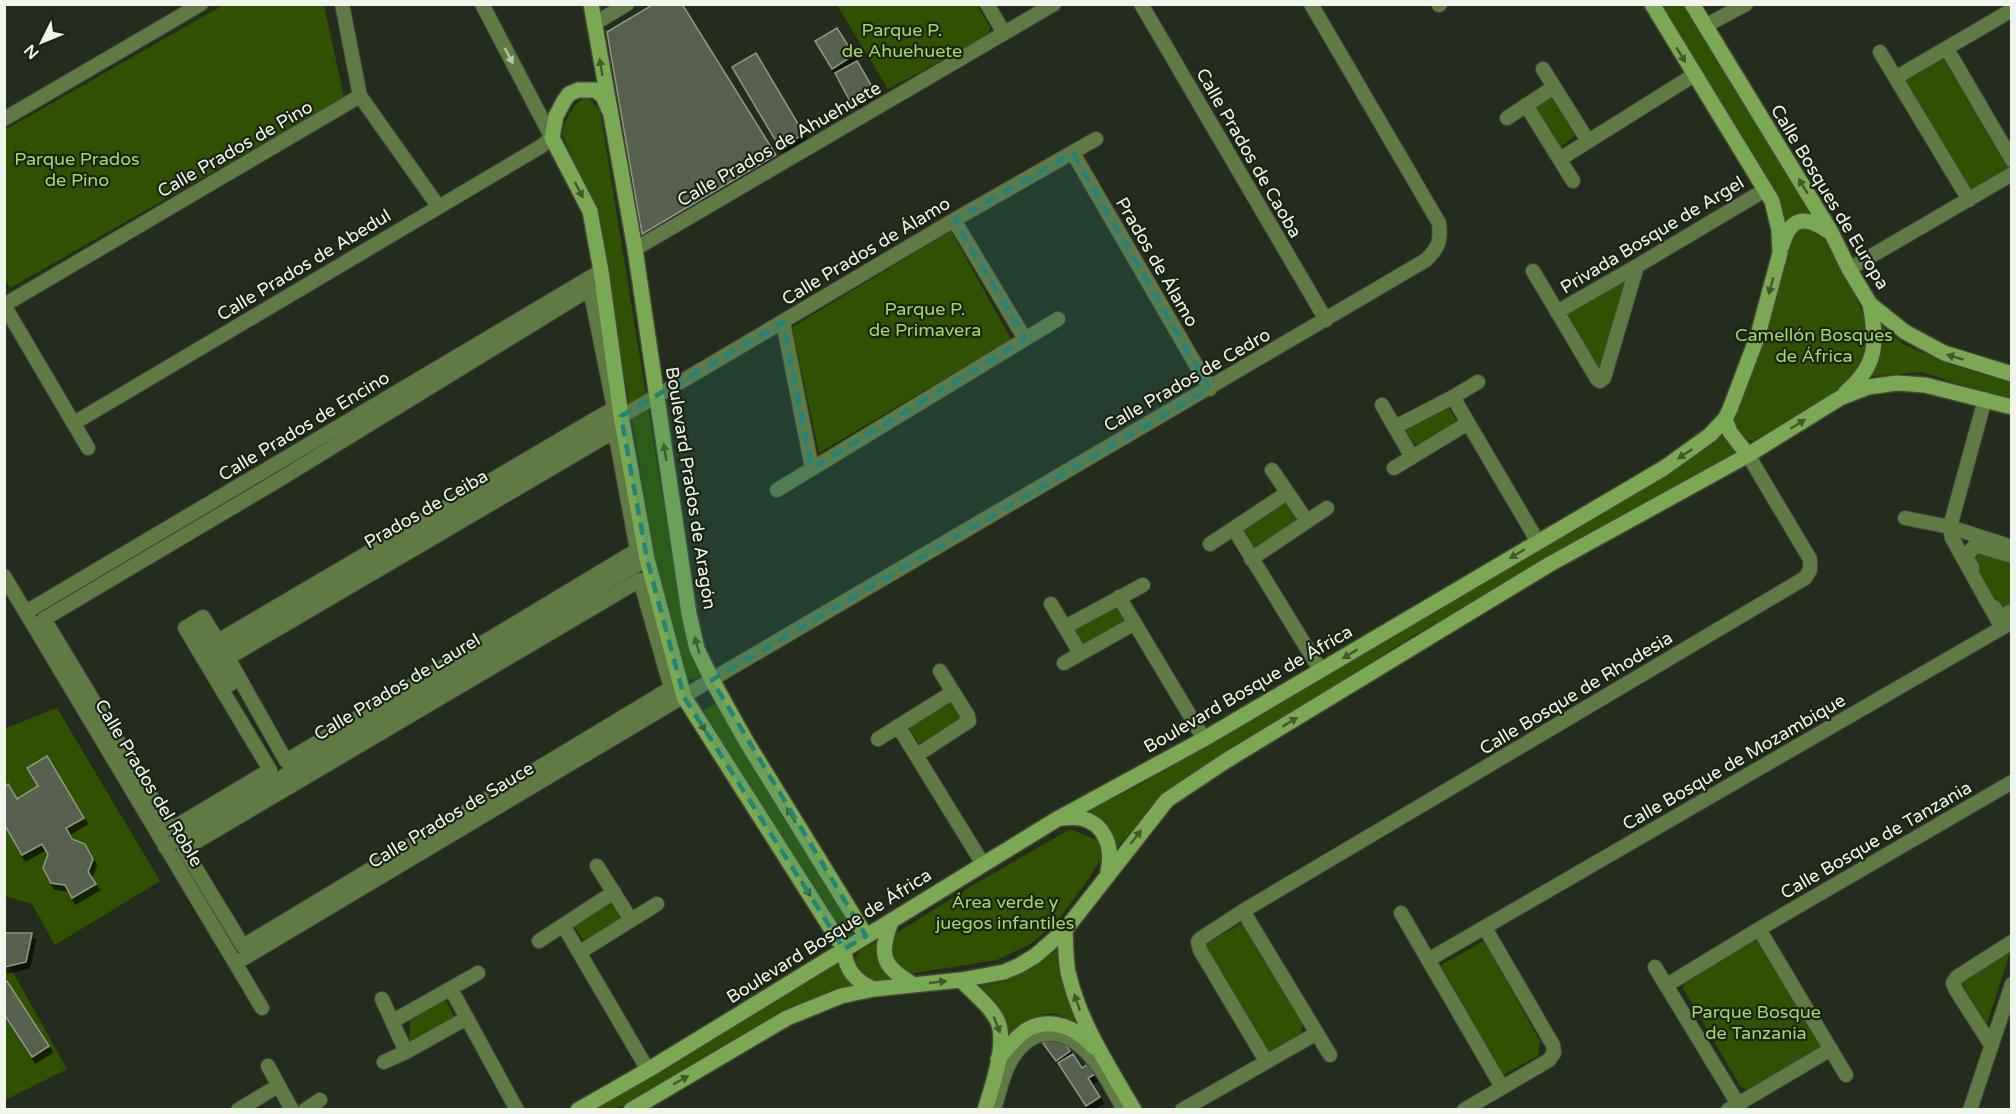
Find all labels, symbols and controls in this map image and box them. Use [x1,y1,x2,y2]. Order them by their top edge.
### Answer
north arrow [12,12,72,72]
park label: Parque P. de Ahuehuete [842,19,962,62]
text: N [20,40,43,63]
one-way arrow [1676,47,1687,63]
one-way arrow [504,48,514,65]
one-way arrow [596,58,605,77]
street label: Calle Prados de Caoba [1191,64,1307,242]
street label: Calle Prados de Ahuehuete [673,77,885,211]
street label: Calle Prados de Pino [153,96,317,202]
street label: Calle Bosques de Europa [1766,101,1894,293]
park label: Parque Prados de Pino [14,148,140,191]
street label: Privada Bosque de Argel [1556,171,1748,299]
one-way arrow [1797,178,1808,194]
one-way arrow [574,181,584,198]
street label: Calle Prados de Álamo [778,192,954,310]
street label: Prados de Álamo [1111,193,1203,331]
street label: Calle Prados de Abedul [213,204,395,326]
one-way arrow [1766,277,1776,295]
park label: Parque P. de Primavera [869,298,981,341]
street label: Calle Prados de Cedro [1100,323,1274,437]
park label: Camellón Bosques de África [1735,324,1893,367]
one-way arrow [1946,352,1964,361]
street label: Boulevard Prados de Aragón [661,365,721,611]
street label: Calle Prados de Encino [215,366,394,486]
one-way arrow [1790,419,1806,430]
one-way arrow [660,443,669,462]
one-way arrow [1676,449,1693,460]
street label: Prados de Ceiba [360,465,492,553]
one-way arrow [1509,549,1525,560]
street label: Boulevard Bosque de África [1140,620,1356,758]
street label: Calle Bosque de Rhodesia [1475,627,1677,759]
street label: Calle Prados de Laurel [310,629,484,745]
one-way arrow [692,636,701,654]
one-way arrow [1341,649,1358,659]
street label: Calle Bosque de Mozambique [1619,689,1849,835]
street label: Calle Prados del Roble [90,695,208,871]
one-way arrow [696,716,707,732]
one-way arrow [1282,716,1298,727]
street label: Calle Prados de Sauce [364,757,538,873]
street label: Calle Bosque de Tanzania [1776,776,1976,904]
one-way arrow [786,807,797,823]
one-way arrow [1130,830,1142,845]
street label: Boulevard Bosque de África [722,864,936,1008]
one-way arrow [800,881,811,897]
park label: Área verde y juegos infantiles [935,891,1074,934]
one-way arrow [929,977,948,987]
one-way arrow [1072,993,1082,1011]
park label: Parque Bosque de Tanzania [1691,1001,1821,1044]
one-way arrow [992,1016,1002,1034]
one-way arrow [673,1075,690,1085]

